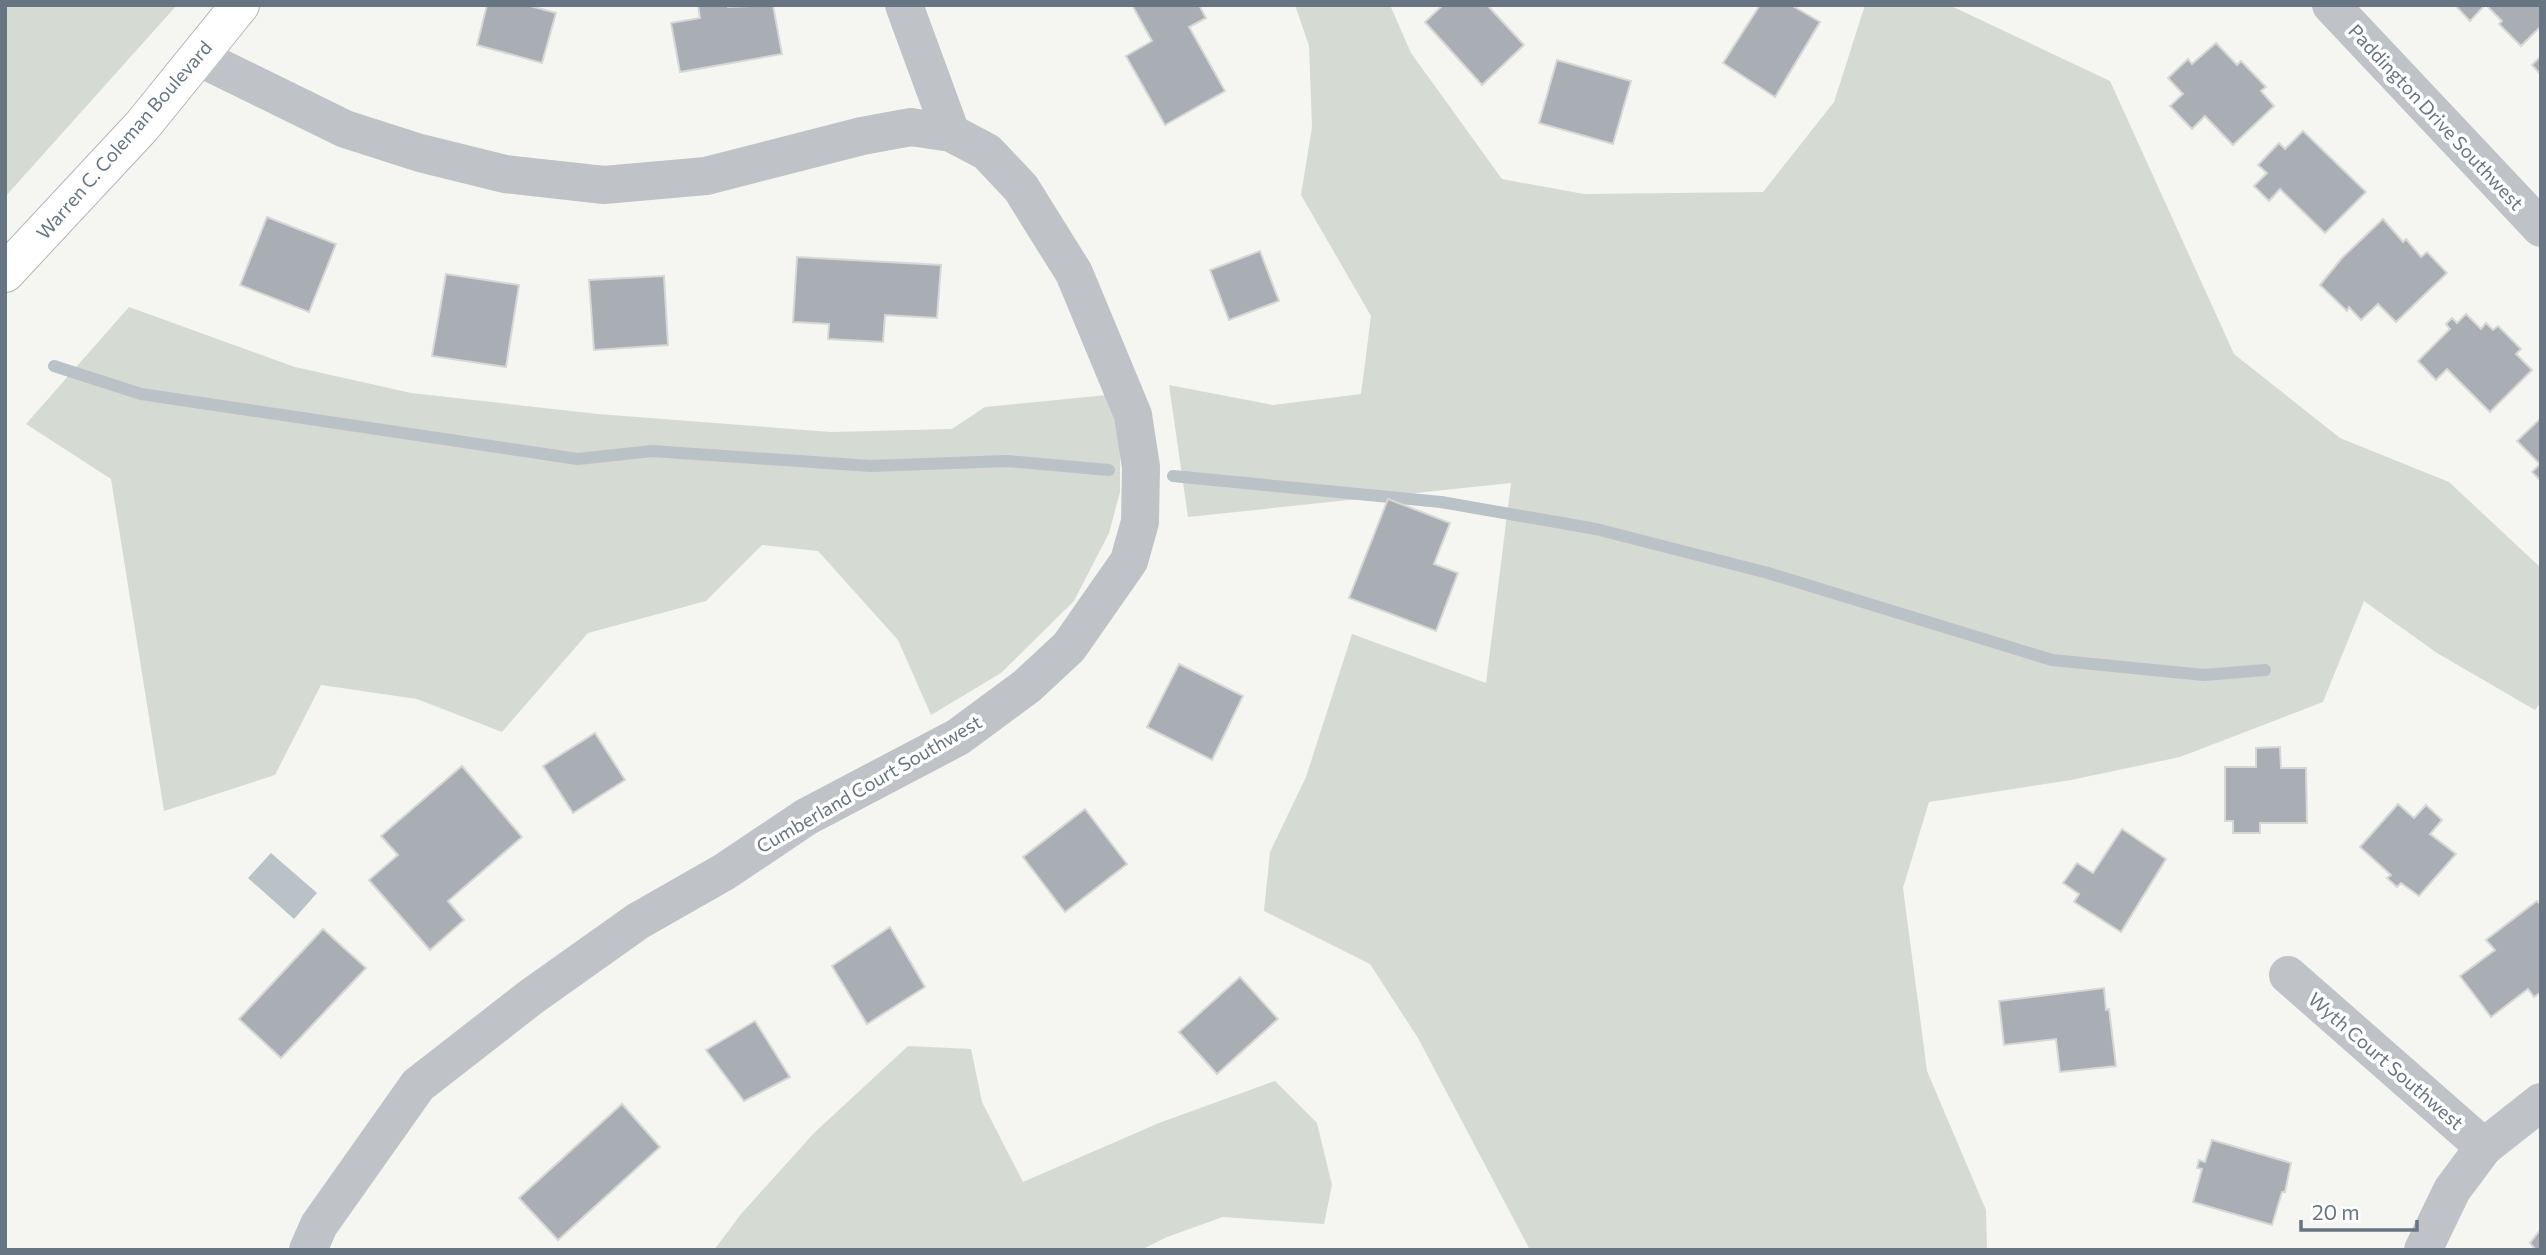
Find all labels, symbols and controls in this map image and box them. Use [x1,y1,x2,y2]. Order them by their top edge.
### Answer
street label: Paddington Drive Southwest [2344,19,2529,215]
street label: Warren C. Coleman Boulevard [31,36,216,244]
street label: Cumberland Court Southwest [752,709,986,858]
street label: Wyth Court Southwest [2304,987,2469,1134]
scale bar [2301,1188,2416,1232]
text: 20 m [2312,1199,2360,1224]

